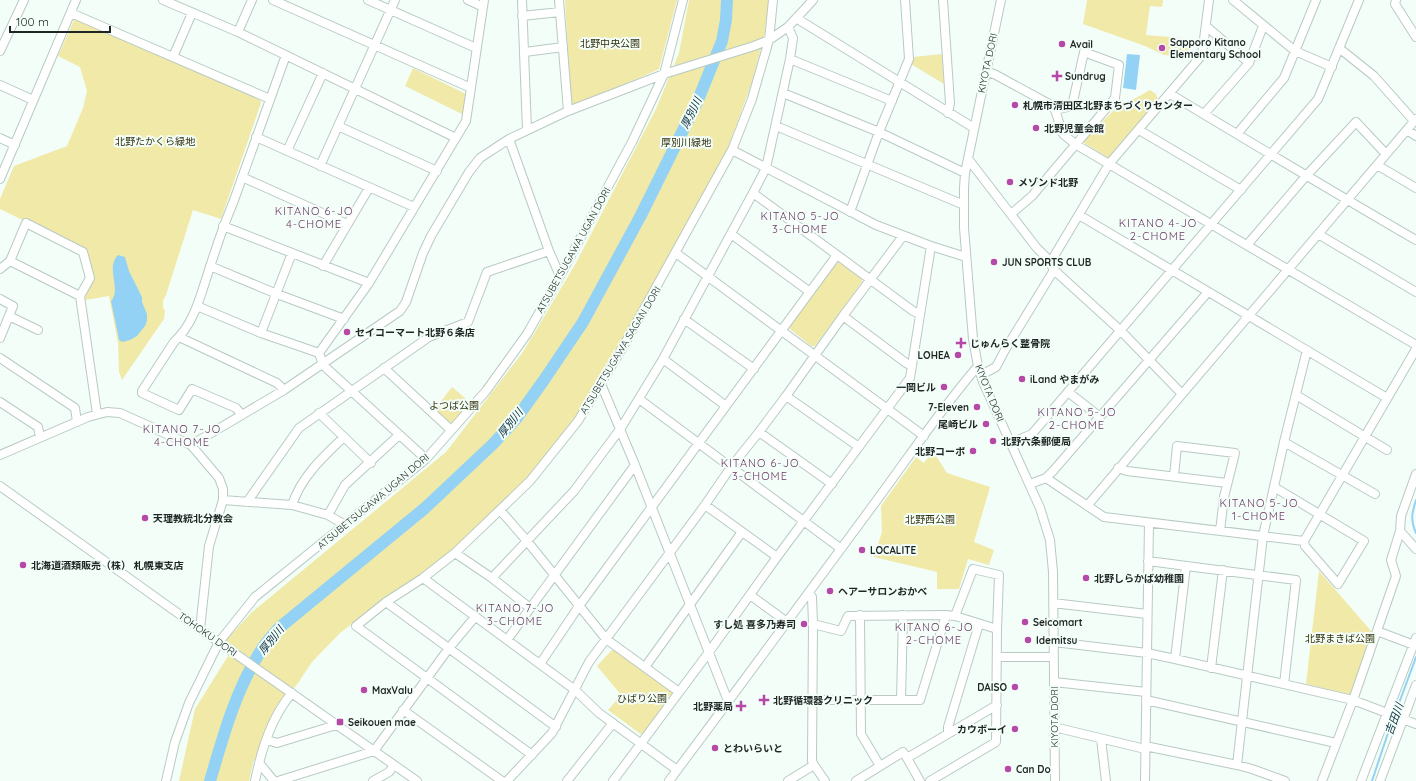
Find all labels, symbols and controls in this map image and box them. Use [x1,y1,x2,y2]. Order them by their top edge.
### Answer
scale bar [10,8,110,34]
text: 100 m [16,14,49,29]
street label: KIYOTA DORI [975,32,1000,94]
place label: Sapporo Kitano Elementary School [1170,36,1261,61]
park label: 北野中央公園 [580,37,640,50]
place label: Avail [1070,38,1093,51]
marker: Avail [1057,39,1067,49]
marker: Sapporo Kitano Elementary School [1157,43,1167,53]
place label: Sundrug [1065,70,1106,83]
marker: Sundrug [1052,71,1062,81]
water label: 厚別川 [677,94,705,131]
place label: 札幌市清田区北野まちづくりセンター [1023,99,1193,112]
marker: 札幌市清田区北野まちづくりセンター [1010,100,1020,110]
place label: 北野児童会館 [1044,122,1104,135]
marker: 北野児童会館 [1031,123,1041,133]
park label: 北野たかくら緑地 [115,135,196,148]
park label: 厚別川緑地 [661,136,712,149]
place label: メゾンド北野 [1018,176,1079,189]
marker: メゾンド北野 [1005,177,1015,187]
street label: ATSUBETSUGAWA UGAN DORI [533,185,614,316]
district label: KITANO 6-JO 4-CHOME [275,204,353,231]
district label: KITANO 5-JO 3-CHOME [761,209,839,236]
district label: KITANO 4-JO 2-CHOME [1119,216,1197,243]
place label: JUN SPORTS CLUB [1002,256,1092,269]
marker: JUN SPORTS CLUB [989,257,999,267]
street label: ATSUBETSUGAWA SAGAN DORI [577,284,664,417]
place label: セイコーマート北野６条店 [355,326,475,339]
marker: セイコーマート北野６条店 [342,327,352,337]
marker: じゅんらく整骨院 [955,337,967,349]
place label: じゅんらく整骨院 [970,337,1050,350]
place label: LOHEA [918,349,951,362]
marker: LOHEA [953,350,963,360]
street label: KIYOTA DORI [972,363,1007,424]
place label: iLand やまがみ [1030,373,1099,386]
marker: iLand やまがみ [1017,374,1027,384]
place label: 一岡ビル [896,381,936,394]
marker: 一岡ビル [939,382,949,392]
park label: よつば公園 [429,399,479,412]
place label: 7-Eleven [928,401,969,414]
marker: 7-Eleven [972,402,982,412]
water label: 厚別川 [494,405,526,440]
district label: KITANO 5-JO 2-CHOME [1038,405,1116,432]
place label: 尾崎ビル [938,418,978,431]
marker: 尾崎ビル [981,419,991,429]
district label: KITANO 7-JO 4-CHOME [143,422,221,449]
place label: 北野六条郵便局 [1001,435,1071,448]
marker: 北野六条郵便局 [988,436,998,446]
place label: 北野コーポ [915,445,965,458]
marker: 北野コーポ [968,446,978,456]
street label: ATSUBETSUGAWA UGAN DORI [315,451,432,552]
district label: KITANO 6-JO 3-CHOME [721,456,799,483]
district label: KITANO 5-JO 1-CHOME [1220,496,1298,523]
place label: 天理教統北分教会 [153,512,233,525]
marker: 天理教統北分教会 [140,513,150,523]
park label: 北野西公園 [905,513,955,526]
place label: LOCALITE [870,544,916,557]
marker: LOCALITE [857,545,867,555]
place label: 北海道酒類販売（株） 札幌東支店 [31,559,184,572]
marker: 北海道酒類販売（株） 札幌東支店 [18,560,28,570]
place label: 北野しらかば幼稚園 [1094,572,1184,585]
marker: 北野しらかば幼稚園 [1081,573,1091,583]
place label: ヘアーサロンおかべ [838,585,927,598]
marker: ヘアーサロンおかべ [825,586,835,596]
district label: KITANO 7-JO 3-CHOME [476,601,554,628]
street label: TOHOKU DORI [176,609,240,659]
place label: Seicomart [1033,616,1083,629]
marker: Seicomart [1020,617,1030,627]
place label: すし処 喜多乃寿司 [713,618,796,631]
marker: すし処 喜多乃寿司 [799,619,809,629]
district label: KITANO 6-JO 2-CHOME [895,620,973,647]
water label: 厚別川 [255,622,287,657]
park label: 北野まきば公園 [1305,632,1375,645]
place label: Idemitsu [1036,634,1078,647]
marker: Idemitsu [1023,635,1033,645]
place label: DAISO [977,681,1007,694]
marker: DAISO [1010,682,1020,692]
place label: MaxValu [372,684,413,697]
marker: MaxValu [359,685,369,695]
street label: KIYOTA DORI [1048,687,1061,747]
park label: ひばり公園 [617,692,667,705]
marker: 北野循環器クリニック [758,694,770,706]
place label: 北野循環器クリニック [773,694,873,707]
place label: 北野薬局 [693,700,733,713]
water label: 吉田川 [1382,700,1407,737]
marker: 北野薬局 [736,701,746,711]
place label: Seikouen mae [348,716,416,729]
marker: Seikouen mae [335,717,345,727]
place label: カウボーイ [957,723,1007,736]
marker: カウボーイ [1010,724,1020,734]
place label: とわいらいと [723,742,783,755]
marker: とわいらいと [710,743,720,753]
place label: Can Do [1016,763,1051,776]
marker: Can Do [1003,764,1013,774]

